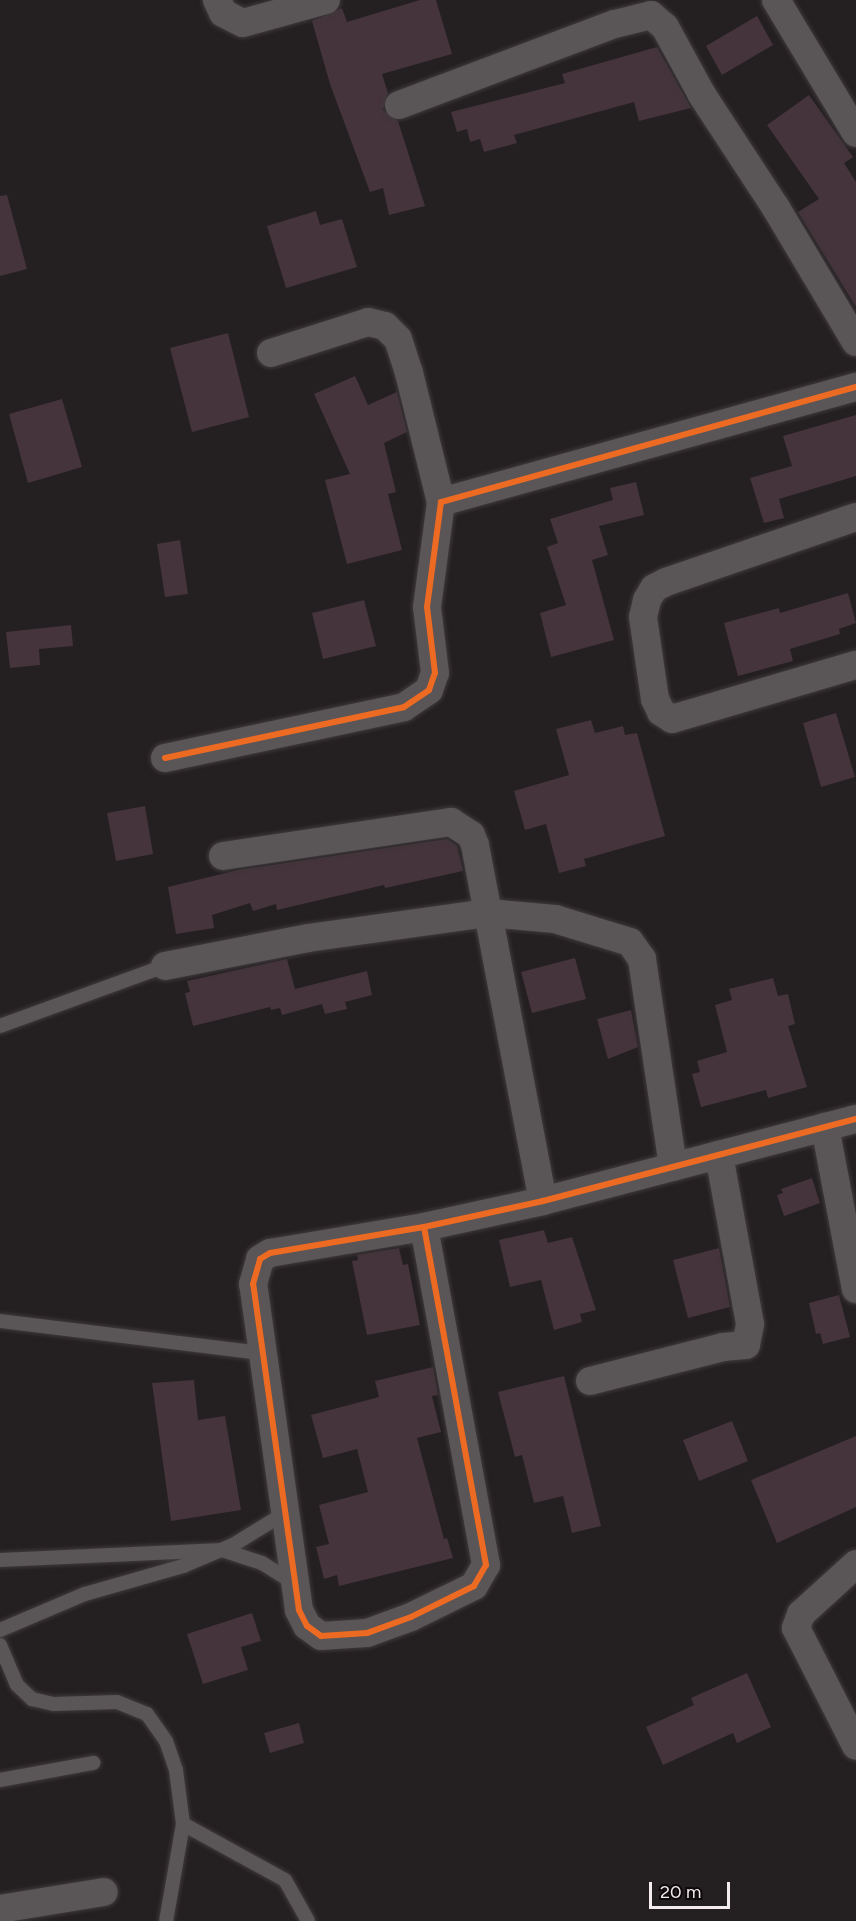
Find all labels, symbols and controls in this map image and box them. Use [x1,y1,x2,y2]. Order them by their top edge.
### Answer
scale bar [652,1870,733,1908]
text: 20 m [660,1881,701,1903]

